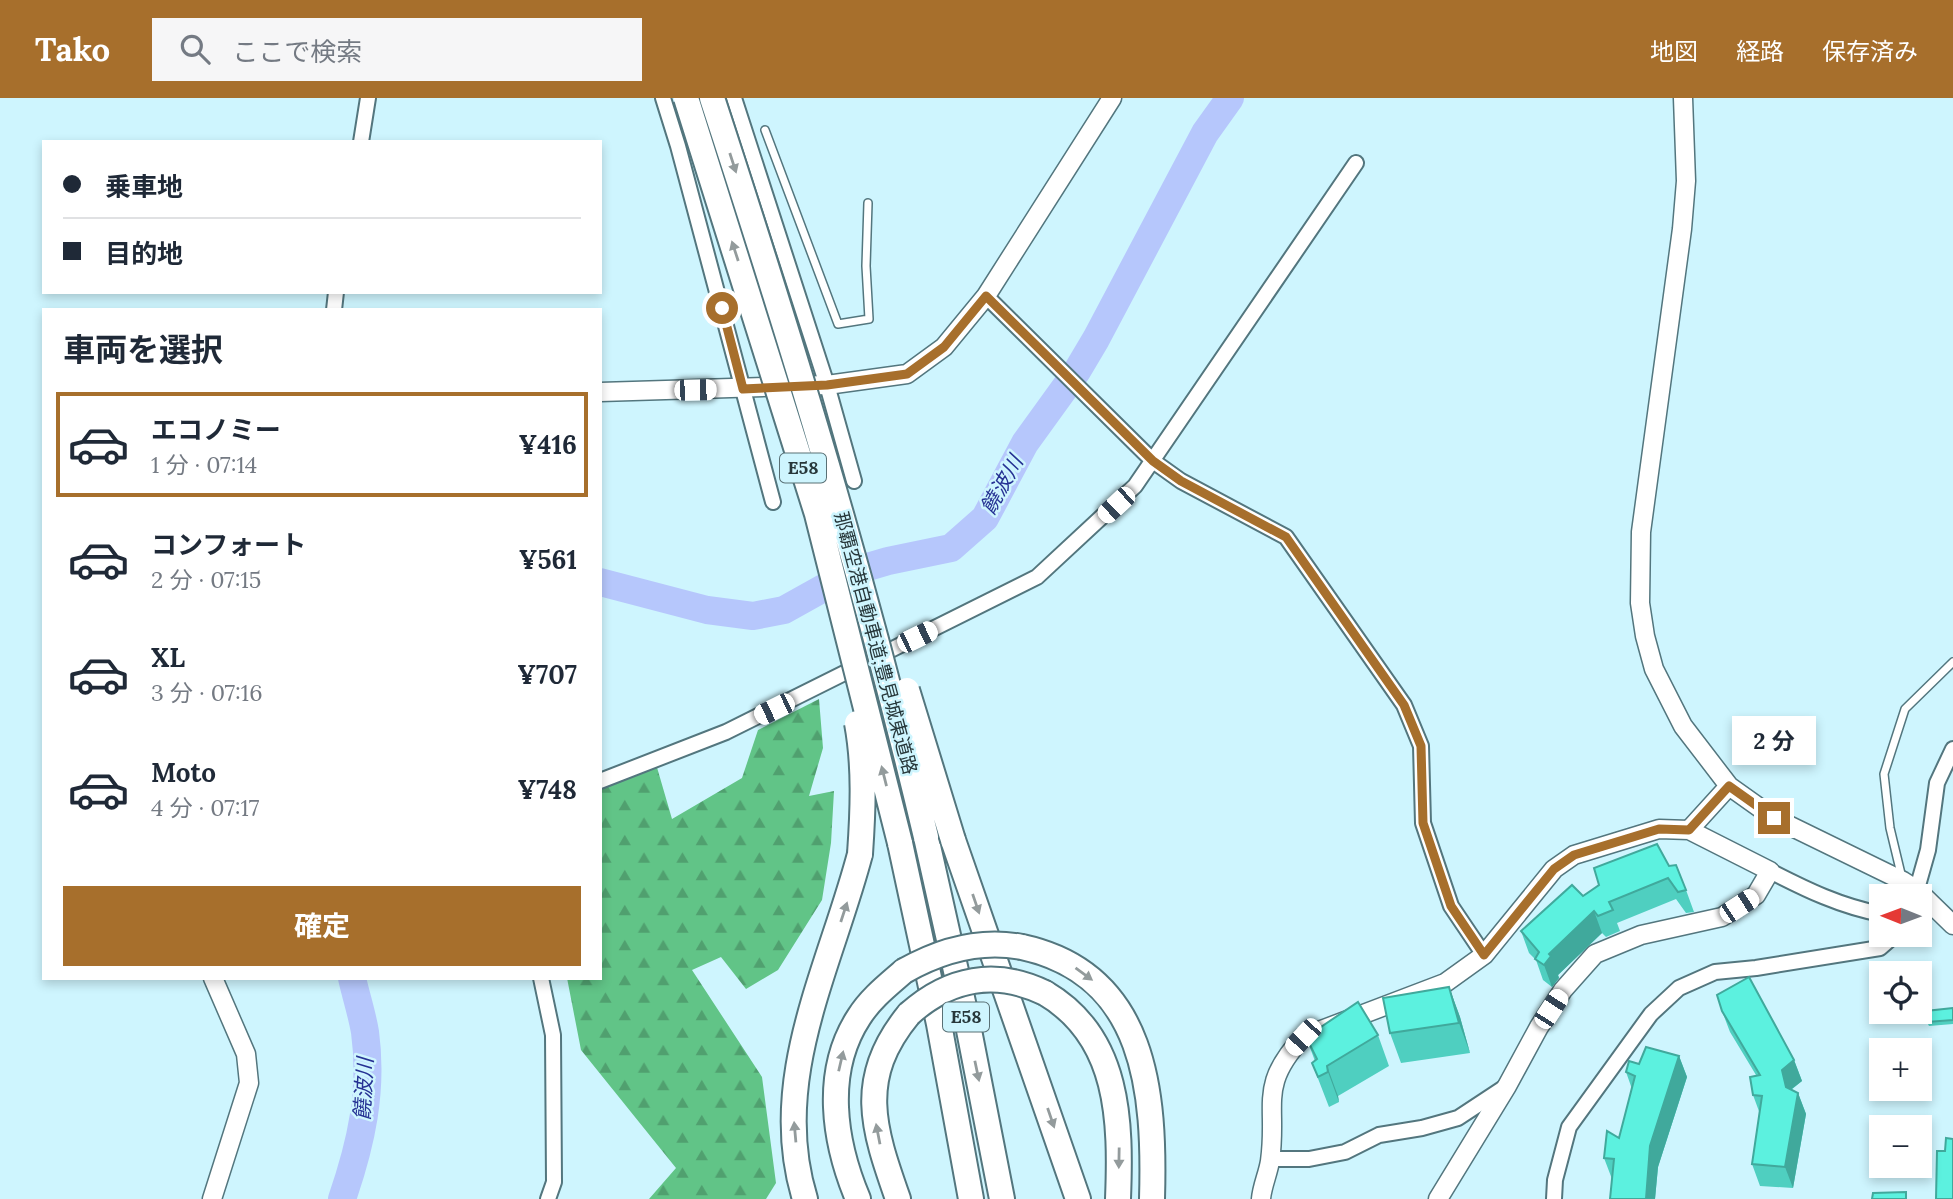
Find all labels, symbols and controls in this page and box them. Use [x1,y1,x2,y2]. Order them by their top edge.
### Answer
search box [152,18,642,81]
text: Tako [35,28,110,70]
icon: search [176,30,214,68]
text: ここで検索 [232,35,362,68]
text: 地図 [1650,36,1698,67]
text: 経路 [1736,36,1784,67]
text: 保存済み [1822,36,1918,67]
one-way arrow [728,152,739,173]
text: 乗車地 [105,170,183,203]
text: 目的地 [105,237,183,270]
one-way arrow [730,241,740,262]
route start [706,292,738,324]
text: 車両を選択 [63,329,223,370]
car [674,379,717,401]
icon: car [67,413,130,476]
text: エコノミー [151,413,281,446]
text: ¥416 [518,428,577,461]
water label: 饒波川 [974,449,1030,519]
text: 1 分 · 07:14 [151,450,257,479]
road number: E58 [780,454,826,482]
car [1094,483,1139,527]
street label: 那覇空港自動車道;豊見城東道路 [829,509,923,777]
icon: car [67,528,130,591]
text: コンフォート [151,528,306,561]
text: ¥561 [519,543,577,576]
text: 2 分 · 07:15 [151,565,261,594]
car [894,618,941,656]
text: XL [151,641,185,674]
icon: car [67,643,130,706]
text: ¥707 [517,658,577,691]
text: 3 分 · 07:16 [151,678,263,707]
car [751,690,798,728]
callout: 2 分 [1732,716,1816,766]
text: 2 分 [1753,726,1795,755]
text: Moto [151,756,216,789]
icon: car [67,758,130,821]
one-way arrow [878,765,889,787]
text: ¥748 [517,773,577,806]
text: 4 分 · 07:17 [151,793,259,822]
route end [1758,802,1790,834]
north arrow [1869,884,1932,947]
map controls [1869,884,1932,1178]
button: 確定 [63,886,581,966]
car [1716,886,1763,926]
one-way arrow [971,893,982,914]
one-way arrow [839,901,850,922]
button: locate [1869,961,1932,1024]
one-way arrow [1075,967,1093,981]
car [1531,986,1572,1032]
road number: E58 [943,1002,989,1032]
car [1281,1014,1326,1060]
button: + [1869,1038,1932,1101]
one-way arrow [836,1050,847,1072]
water label: 饒波川 [348,1055,379,1121]
one-way arrow [972,1060,983,1082]
one-way arrow [1046,1108,1057,1129]
button: − [1869,1115,1932,1178]
one-way arrow [789,1121,800,1143]
one-way arrow [872,1123,883,1145]
one-way arrow [1114,1147,1125,1169]

